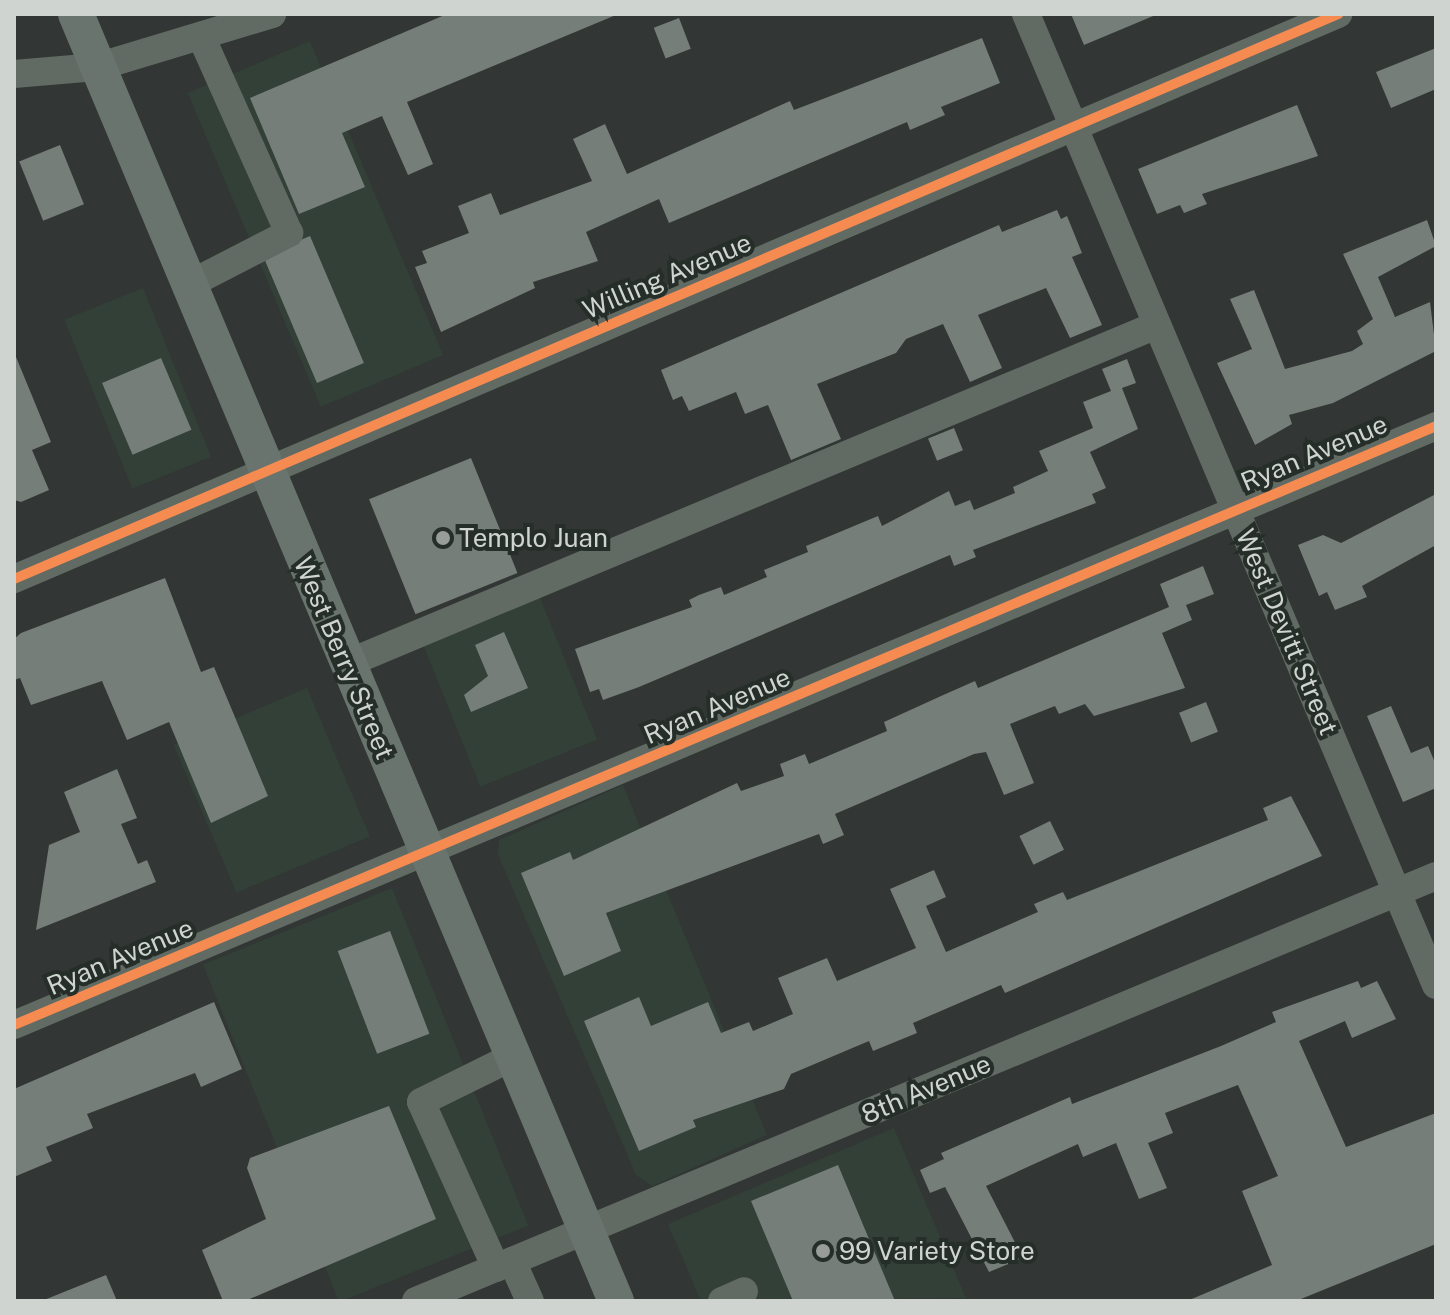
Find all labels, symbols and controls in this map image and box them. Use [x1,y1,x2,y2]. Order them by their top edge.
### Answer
street label: Willing Avenue [578,226,756,326]
street label: Ryan Avenue [1236,408,1392,498]
place label: Templo Juan [459,522,608,554]
street label: West Devitt Street [1230,524,1344,740]
marker: Templo Juan [434,529,452,547]
street label: West Berry Street [287,552,401,764]
street label: Ryan Avenue [639,661,795,751]
street label: Ryan Avenue [42,912,198,1002]
street label: 8th Avenue [857,1048,995,1130]
place label: 99 Variety Store [839,1235,1035,1267]
marker: 99 Variety Store [814,1242,832,1260]

